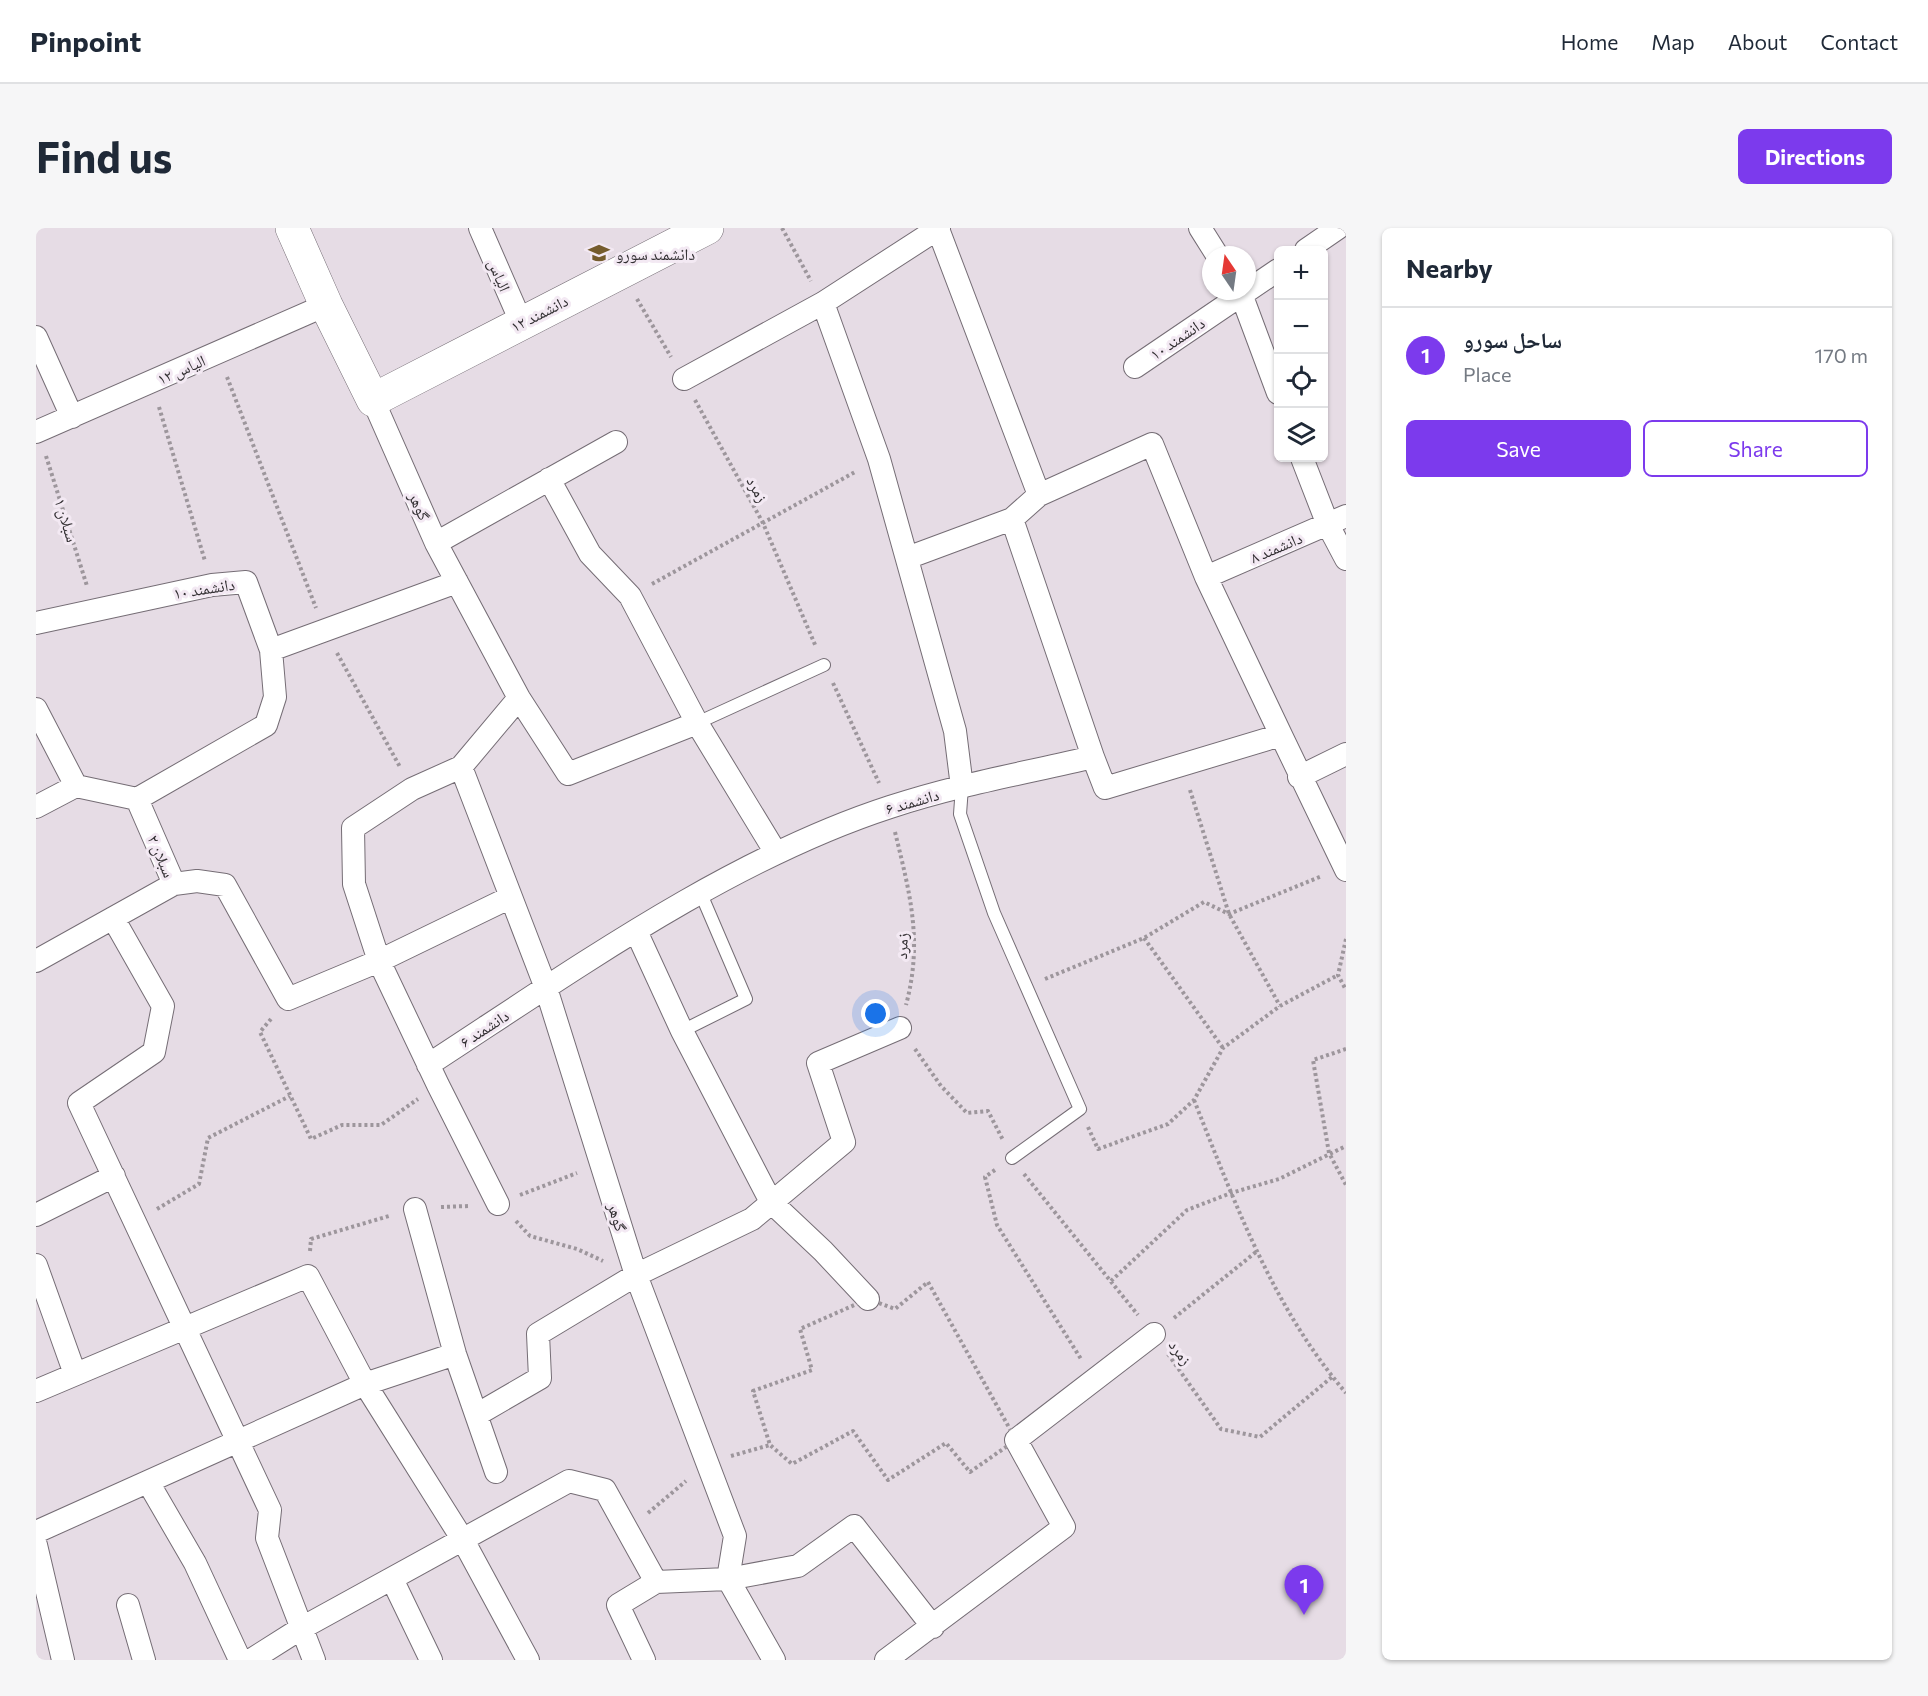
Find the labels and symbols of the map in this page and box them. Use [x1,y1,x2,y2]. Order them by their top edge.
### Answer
school or university icon: دانشمند سورو [587,241,611,265]
place label: دانشمند سورو [616,244,695,264]
north arrow [1202,246,1256,300]
street label: الیاس [483,256,515,295]
street label: دانشمند ۱۲ [507,291,571,335]
street label: دانشمند ۱۰ [1146,313,1208,363]
street label: الیاس ۱۲ [154,350,209,390]
street label: زمرد [742,473,773,506]
street label: گوهر [404,488,435,524]
street label: سبلان ۱ [49,496,83,545]
street label: دانشمند ۸ [1247,528,1305,566]
street label: دانشمند ۱۰ [172,574,236,602]
street label: دانشمند ۶ [883,784,941,818]
street label: سبلان ۲ [143,832,179,881]
street label: زمرد [891,932,912,960]
your location [861,999,890,1028]
street label: دانشمند ۶ [456,1005,512,1051]
street label: گوهر [603,1200,631,1234]
street label: زمرد [1165,1336,1196,1369]
pin: 1 [1284,1566,1324,1615]

